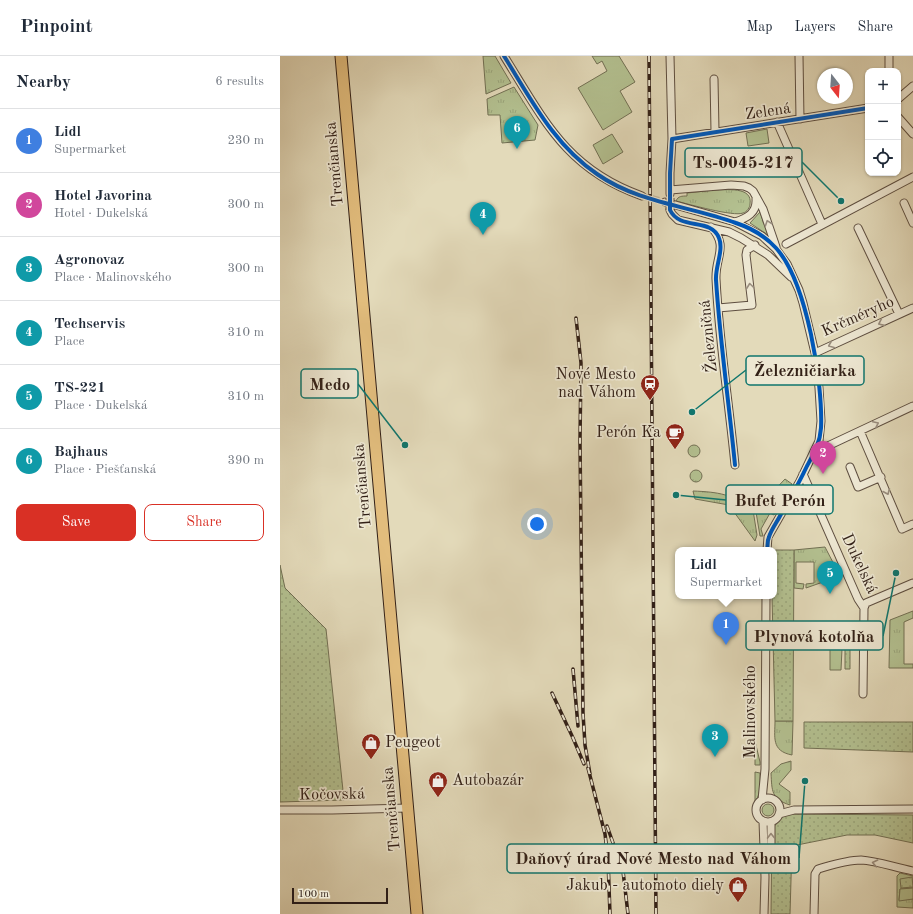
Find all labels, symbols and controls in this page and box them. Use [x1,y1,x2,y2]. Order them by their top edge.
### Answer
text: Pinpoint [20,18,93,37]
text: Map [747,20,773,34]
text: Layers [795,20,836,34]
text: Share [858,20,893,34]
north arrow [817,68,853,104]
map controls [865,68,901,176]
button: + [865,68,901,104]
text: Nearby [16,74,71,91]
text: 6 results [215,75,264,88]
street label: Zelená [744,101,792,123]
button: − [865,104,901,140]
pin: 6 [504,116,530,149]
street label: Trenčianska [323,121,347,207]
text: Lidl [54,125,81,140]
text: 1 [25,134,33,147]
text: 230 m [227,134,264,147]
button: locate [865,140,901,176]
text: Supermarket [54,143,126,156]
callout: Ts-0045-217 [685,148,802,177]
text: Ts-0045-217 [692,155,794,172]
text: Hotel Javorina [54,189,152,204]
text: 2 [25,198,33,211]
text: 300 m [227,198,264,211]
pin: 4 [470,202,496,235]
text: Hotel · Dukelská [54,207,148,220]
one-way arrow [764,220,773,227]
text: Agronovaz [54,253,124,268]
text: 3 [25,262,33,275]
text: 300 m [227,262,264,275]
text: Place · Malinovského [54,271,171,284]
one-way arrow [745,283,754,289]
street label: Krčméryho [819,294,897,340]
street label: Železničná [693,299,721,374]
text: Techservis [54,317,125,332]
one-way arrow [877,318,884,326]
text: 4 [25,326,33,339]
text: 310 m [227,326,264,339]
text: Place [54,335,84,348]
one-way arrow [828,340,836,348]
callout: Železničiarka [746,356,864,385]
text: Železničiarka [754,360,856,380]
place label: Nové Mesto nad Váhom [556,367,636,401]
callout: Medo [301,369,358,398]
station icon: Nové Mesto nad Váhom [639,373,661,401]
text: Medo [310,377,350,394]
text: TS-221 [54,381,106,396]
text: 5 [25,390,33,403]
text: 310 m [227,390,264,403]
text: Place · Dukelská [54,399,148,412]
one-way arrow [872,421,879,429]
cafe icon: Perón Ka [664,422,686,450]
place label: Perón Ka [596,425,661,441]
pin: 2 [810,441,836,474]
street label: Trenčianska [351,443,375,529]
text: Bajhaus [54,445,108,460]
text: 6 [25,454,33,467]
text: 390 m [227,454,264,467]
text: Place · Piešťanská [54,463,156,476]
callout: Bufet Perón [726,485,833,514]
one-way arrow [882,488,890,496]
text: Bufet Perón [735,493,825,510]
button: Save [16,504,136,541]
button: Share [144,504,264,541]
your location [527,514,547,534]
street label: Dukelská [838,532,880,597]
popup [675,547,777,599]
text: Lidl [690,558,717,573]
pin: 5 [817,561,843,594]
text: Supermarket [690,576,762,589]
pin: 1 [713,612,739,645]
callout: Plynová kotolňa [746,621,883,650]
text: Plynová kotolňa [754,629,875,646]
street label: Malinovského [743,665,759,759]
pin: 3 [702,724,728,757]
shop icon: Peugeot [360,732,382,760]
place label: Peugeot [385,735,441,751]
street label: Trenčianska [380,766,404,852]
shop icon: Autobazár [427,770,449,798]
place label: Autobazár [452,773,524,789]
street label: Kočovská [299,786,365,804]
one-way arrow [767,833,775,839]
callout: Daňový úrad Nové Mesto nad Váhom [507,844,799,873]
text: Daňový úrad Nové Mesto nad Váhom [515,851,791,868]
one-way arrow [872,859,878,867]
shop icon: Jakub - automoto diely [727,875,749,903]
place label: Jakub - automoto diely [566,878,725,894]
scale bar [292,886,388,905]
text: 100 m [298,889,329,900]

